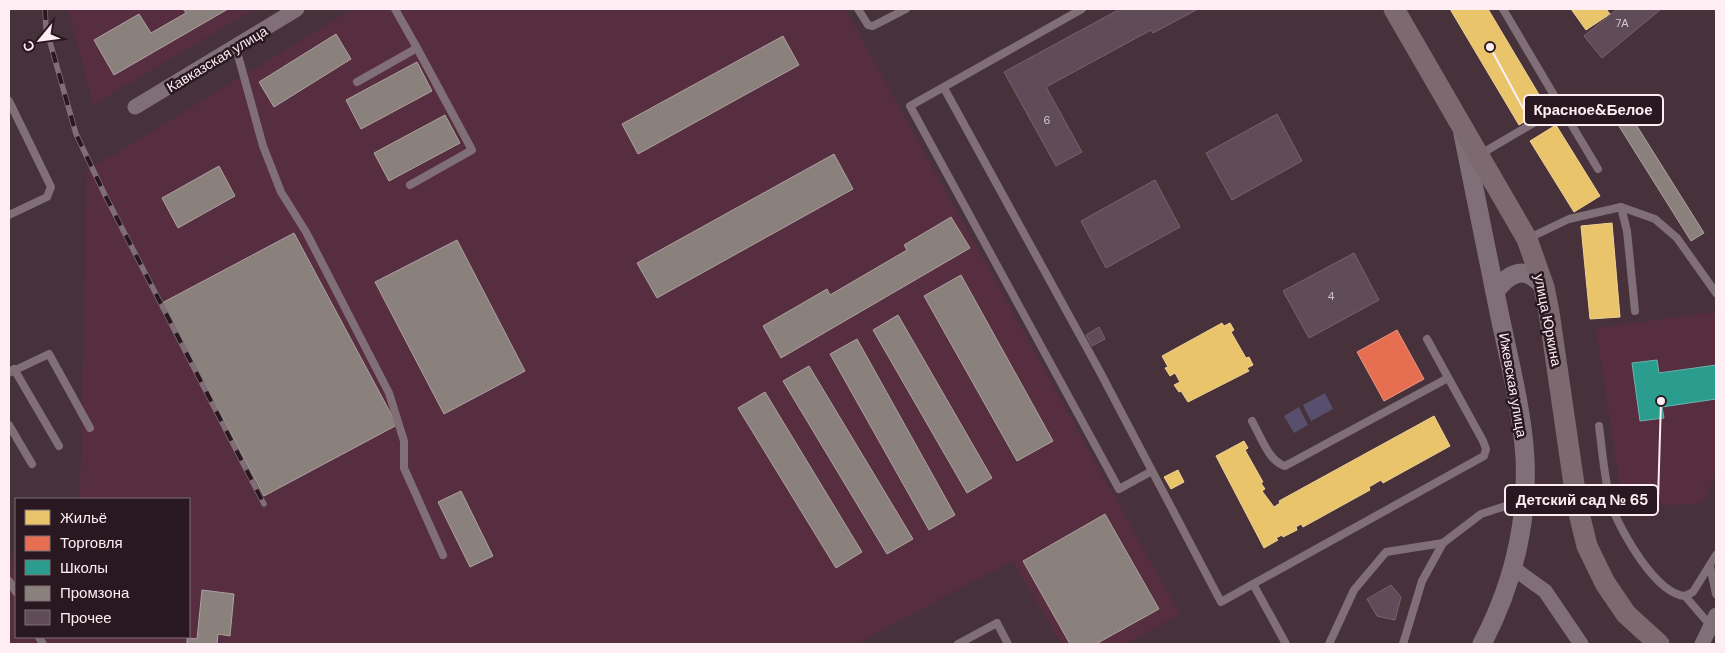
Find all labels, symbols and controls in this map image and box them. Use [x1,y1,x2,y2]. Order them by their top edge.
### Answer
north arrow [15,15,65,65]
house number: 7А [1615,16,1629,30]
street label: Кавказская улица [163,22,271,96]
text: С [18,38,39,55]
callout: Красное&Белое [1524,95,1663,125]
text: Красное&Белое [1533,100,1653,120]
house number: 6 [1044,113,1051,127]
street label: улица Юркина [1530,272,1566,368]
house number: 4 [1328,289,1335,303]
street label: Ижевская улица [1495,331,1531,439]
callout: Детский сад № 65 [1505,485,1658,515]
text: Детский сад № 65 [1516,490,1648,510]
legend [15,498,190,638]
text: Жильё [60,508,107,528]
text: Торговля [60,533,123,553]
text: Школы [60,558,108,578]
text: Промзона [60,583,130,603]
text: Прочее [60,608,112,628]

